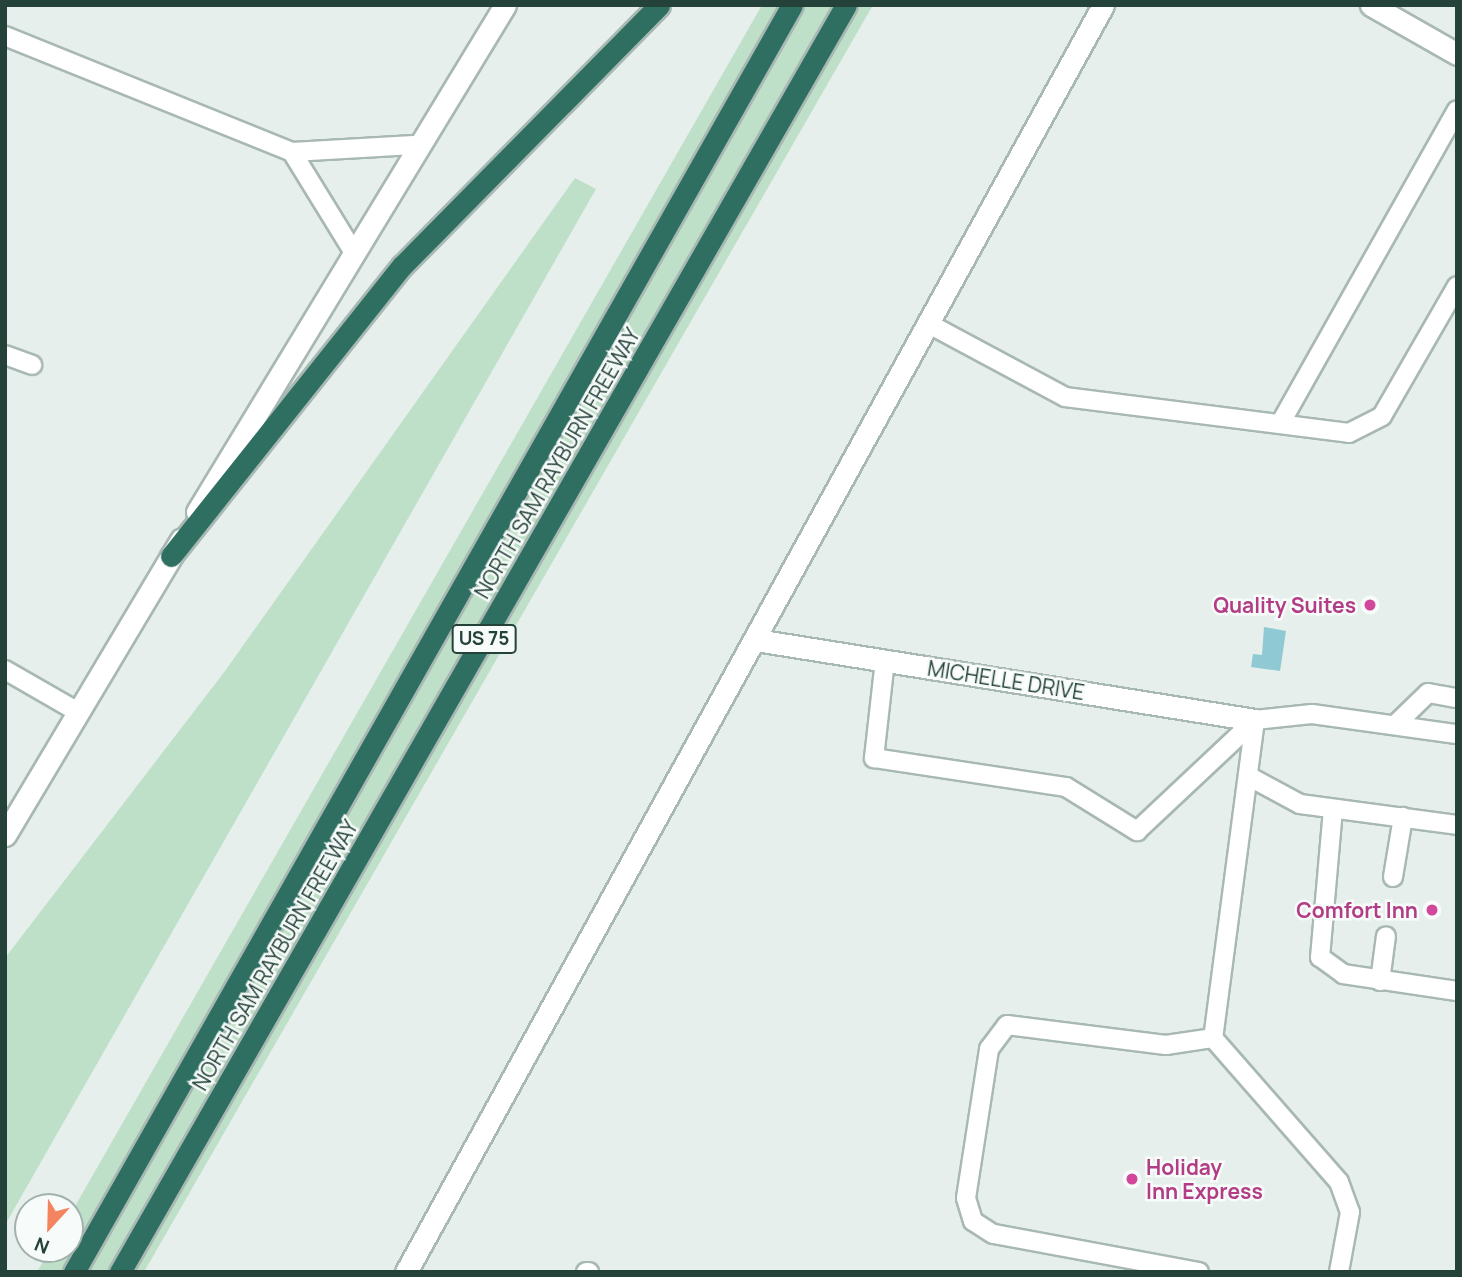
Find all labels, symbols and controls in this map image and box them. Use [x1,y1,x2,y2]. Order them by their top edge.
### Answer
street label: NORTH SAM RAYBURN FREEWAY [469,323,645,603]
place label: Quality Suites [1213,592,1356,618]
marker: Quality Suites [1362,597,1378,613]
road number: US 75 [451,624,517,654]
street label: MICHELLE DRIVE [926,655,1086,705]
street label: NORTH SAM RAYBURN FREEWAY [187,815,363,1095]
place label: Comfort Inn [1296,897,1418,923]
marker: Comfort Inn [1424,902,1440,918]
place label: Holiday Inn Express [1146,1154,1263,1204]
marker: Holiday Inn Express [1124,1171,1140,1187]
north arrow [14,1193,84,1263]
text: N [31,1231,53,1260]

